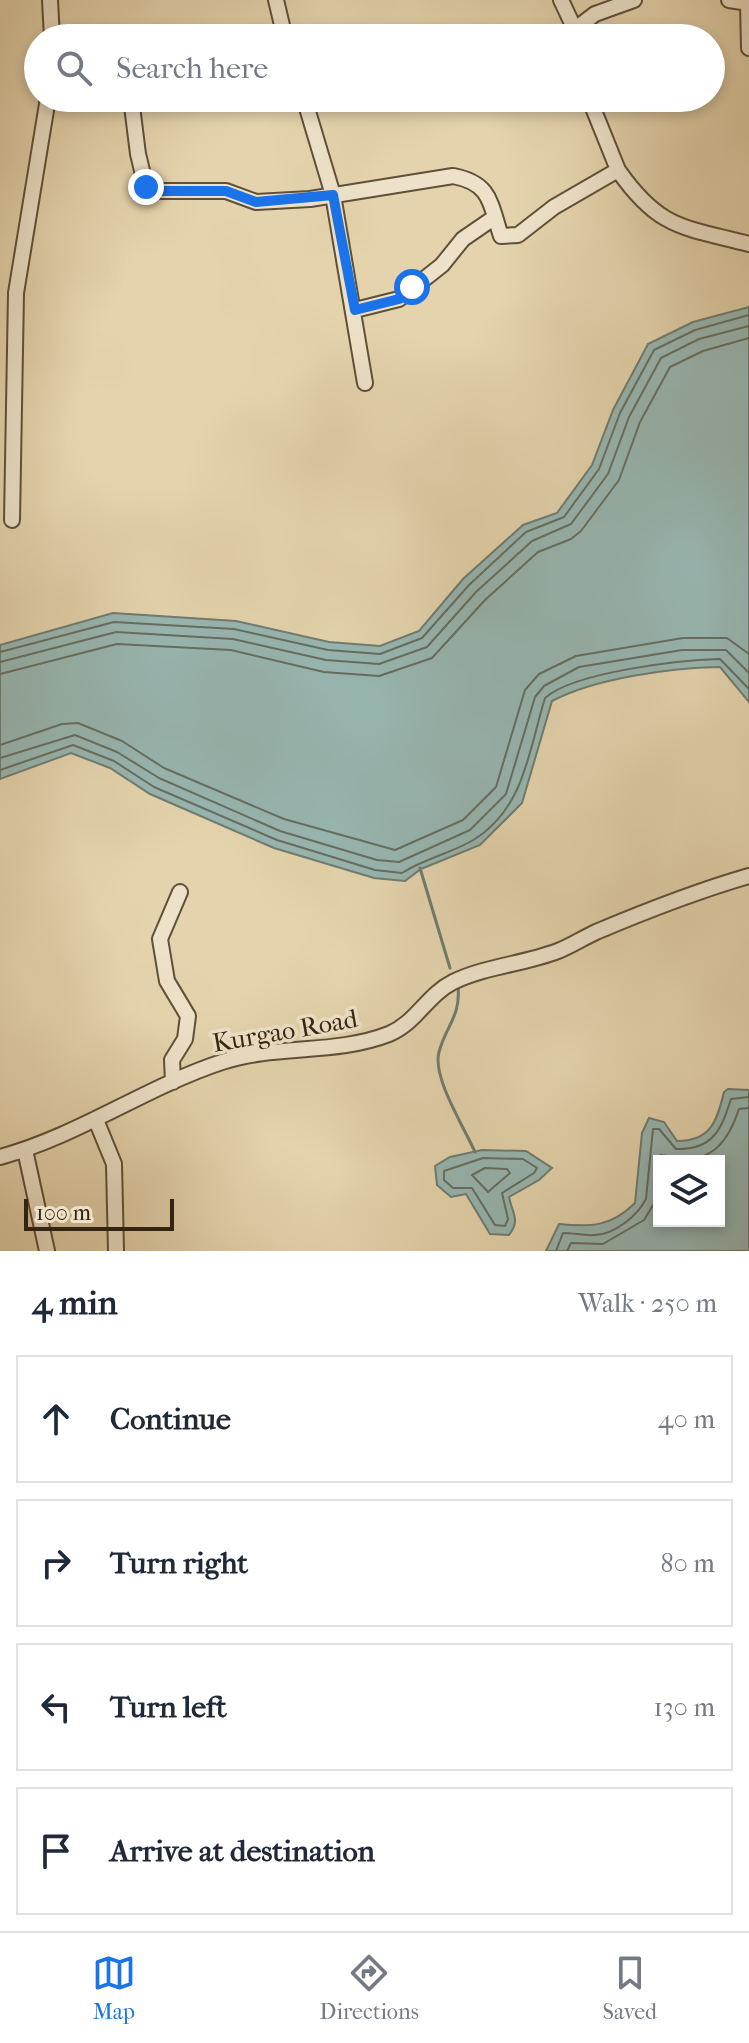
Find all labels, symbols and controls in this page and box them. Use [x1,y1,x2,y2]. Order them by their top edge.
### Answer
search box [24,24,725,112]
icon: search [52,46,96,90]
text: Search here [116,51,268,86]
route end [128,169,164,205]
route start [394,269,430,305]
street label: Kurgao Road [210,1003,361,1059]
map controls [653,1155,725,1227]
button: layers [653,1155,725,1227]
scale bar [24,1195,174,1231]
text: 100 m [36,1200,91,1226]
text: 4 min [32,1283,117,1323]
text: Walk · 250 m [578,1288,717,1319]
icon: ahead [34,1397,78,1441]
text: Continue [110,1402,231,1437]
text: 40 m [658,1404,715,1435]
icon: right [34,1541,78,1585]
text: Turn right [110,1546,248,1581]
text: 80 m [660,1548,715,1579]
icon: left [34,1685,78,1729]
text: Turn left [110,1690,227,1725]
text: 130 m [654,1692,715,1723]
icon: arrive [34,1829,78,1873]
text: Arrive at destination [110,1834,375,1869]
tab: Map [92,1951,136,2025]
tab: Directions [320,1951,419,2025]
tab: Saved [603,1951,657,2025]

